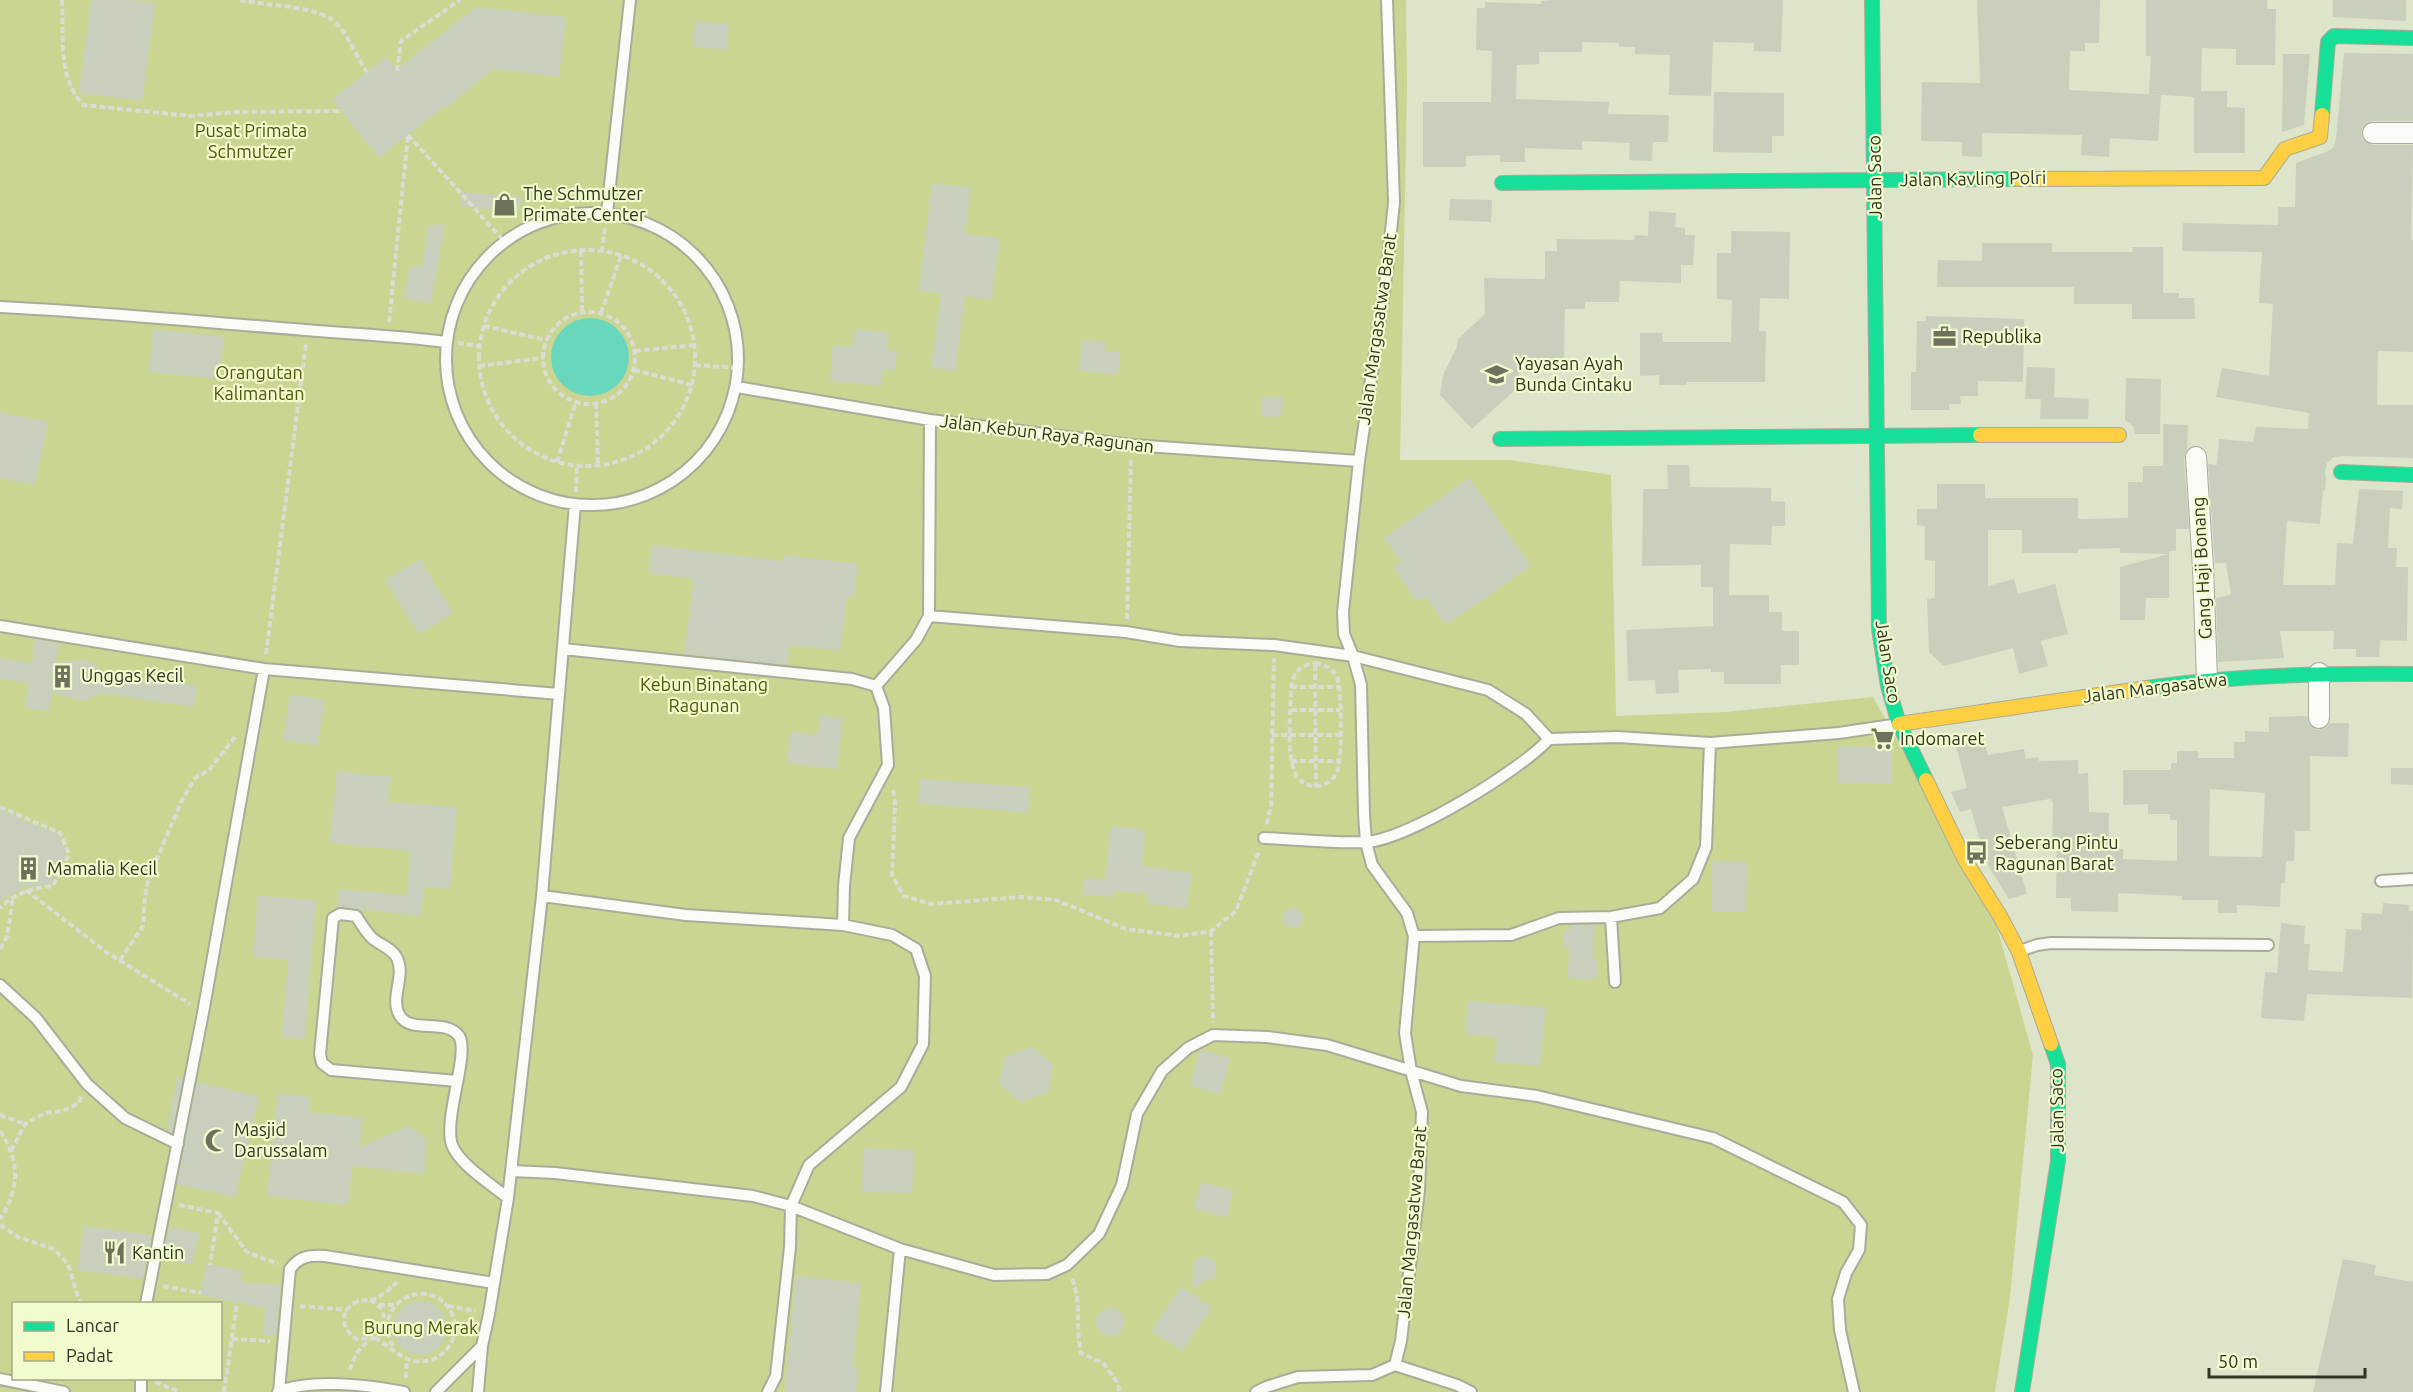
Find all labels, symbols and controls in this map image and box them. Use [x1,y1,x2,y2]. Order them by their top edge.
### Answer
park label: Pusat Primata Schmutzer [195,120,307,161]
street label: Jalan Saco [1863,135,1885,219]
street label: Jalan Kavling Polri [1900,167,2046,189]
place label: The Schmutzer Primate Center [523,183,646,224]
shop icon: The Schmutzer Primate Center [492,191,518,217]
street label: Jalan Margasatwa Barat [1353,232,1399,426]
office icon: Republika [1931,324,1957,350]
place label: Republika [1962,326,2042,346]
place label: Yayasan Ayah Bunda Cintaku [1515,353,1632,394]
school or university icon: Yayasan Ayah Bunda Cintaku [1484,361,1510,387]
park label: Orangutan Kalimantan [214,362,304,403]
street label: Jalan Kebun Raya Ragunan [939,410,1155,456]
street label: Gang Haji Bonang [2187,496,2215,640]
street label: Jalan Saco [1873,619,1905,705]
building icon: Unggas Kecil [50,663,76,689]
place label: Unggas Kecil [81,665,184,685]
street label: Jalan Margasatwa [2082,668,2228,706]
park label: Kebun Binatang Ragunan [640,674,768,715]
supermarket icon: Indomaret [1869,726,1895,752]
place label: Indomaret [1900,728,1985,748]
place label: Seberang Pintu Ragunan Barat [1995,832,2118,873]
bus stop icon: Seberang Pintu Ragunan Barat [1964,840,1990,866]
building icon: Mamalia Kecil [16,856,42,882]
place label: Mamalia Kecil [47,858,158,878]
street label: Jalan Saco [2045,1068,2067,1152]
place label: Masjid Darussalam [234,1119,327,1160]
street label: Jalan Margasatwa Barat [1393,1125,1429,1319]
mosque icon: Masjid Darussalam [203,1127,229,1153]
restaurant icon: Kantin [101,1240,127,1266]
place label: Kantin [132,1242,184,1262]
legend [12,1302,222,1380]
text: Lancar [66,1315,119,1335]
park label: Burung Merak [364,1317,478,1337]
scale bar [2209,1341,2365,1379]
text: Padat [66,1345,113,1365]
text: 50 m [2218,1351,2258,1371]

